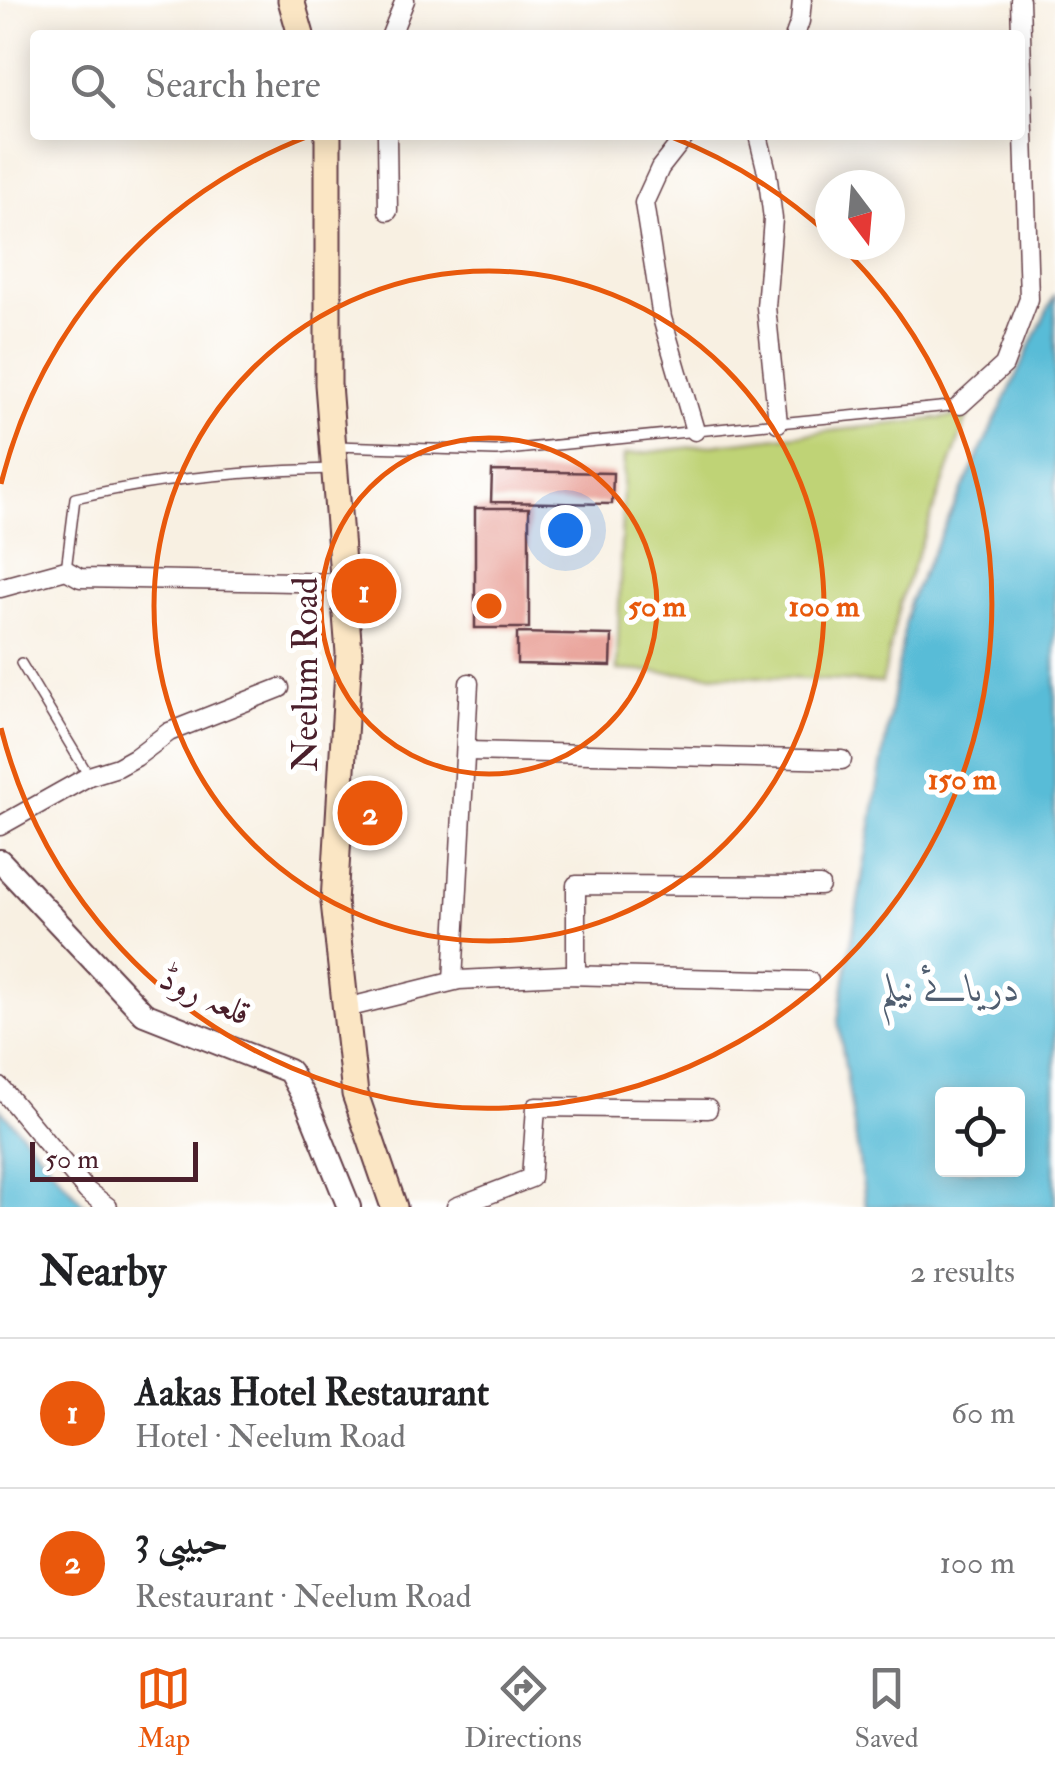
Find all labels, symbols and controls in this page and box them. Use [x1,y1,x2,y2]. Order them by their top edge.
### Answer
search box [30,30,1025,140]
icon: search [65,58,120,113]
text: Search here [145,61,321,109]
north arrow [815,170,905,260]
your location [540,505,591,556]
pin: 1 [332,554,396,628]
street label: Neelum Road [284,577,328,771]
centre of rings [471,588,507,624]
text: 50 m [628,588,687,625]
text: 100 m [789,588,860,625]
text: 150 m [928,761,997,798]
pin: 2 [338,776,402,850]
street label: قلعہ روڈ [152,956,258,1036]
water label: دریائے نیلم [880,964,1020,1026]
map controls [935,1087,1025,1177]
button: locate [935,1087,1025,1177]
scale bar [30,1137,198,1182]
text: 50 m [45,1142,99,1177]
text: Nearby [40,1246,166,1298]
text: 2 results [910,1252,1015,1292]
text: Aakas Hotel Restaurant [135,1369,489,1417]
text: 1 [67,1393,78,1433]
text: 60 m [951,1393,1015,1433]
text: Hotel · Neelum Road [135,1417,406,1457]
text: حبیبی 3 [135,1517,229,1565]
text: 2 [64,1543,81,1583]
text: 100 m [939,1543,1015,1583]
text: Restaurant · Neelum Road [135,1577,471,1617]
tab: Map [136,1661,191,1756]
tab: Directions [464,1661,582,1756]
tab: Saved [855,1661,919,1756]

